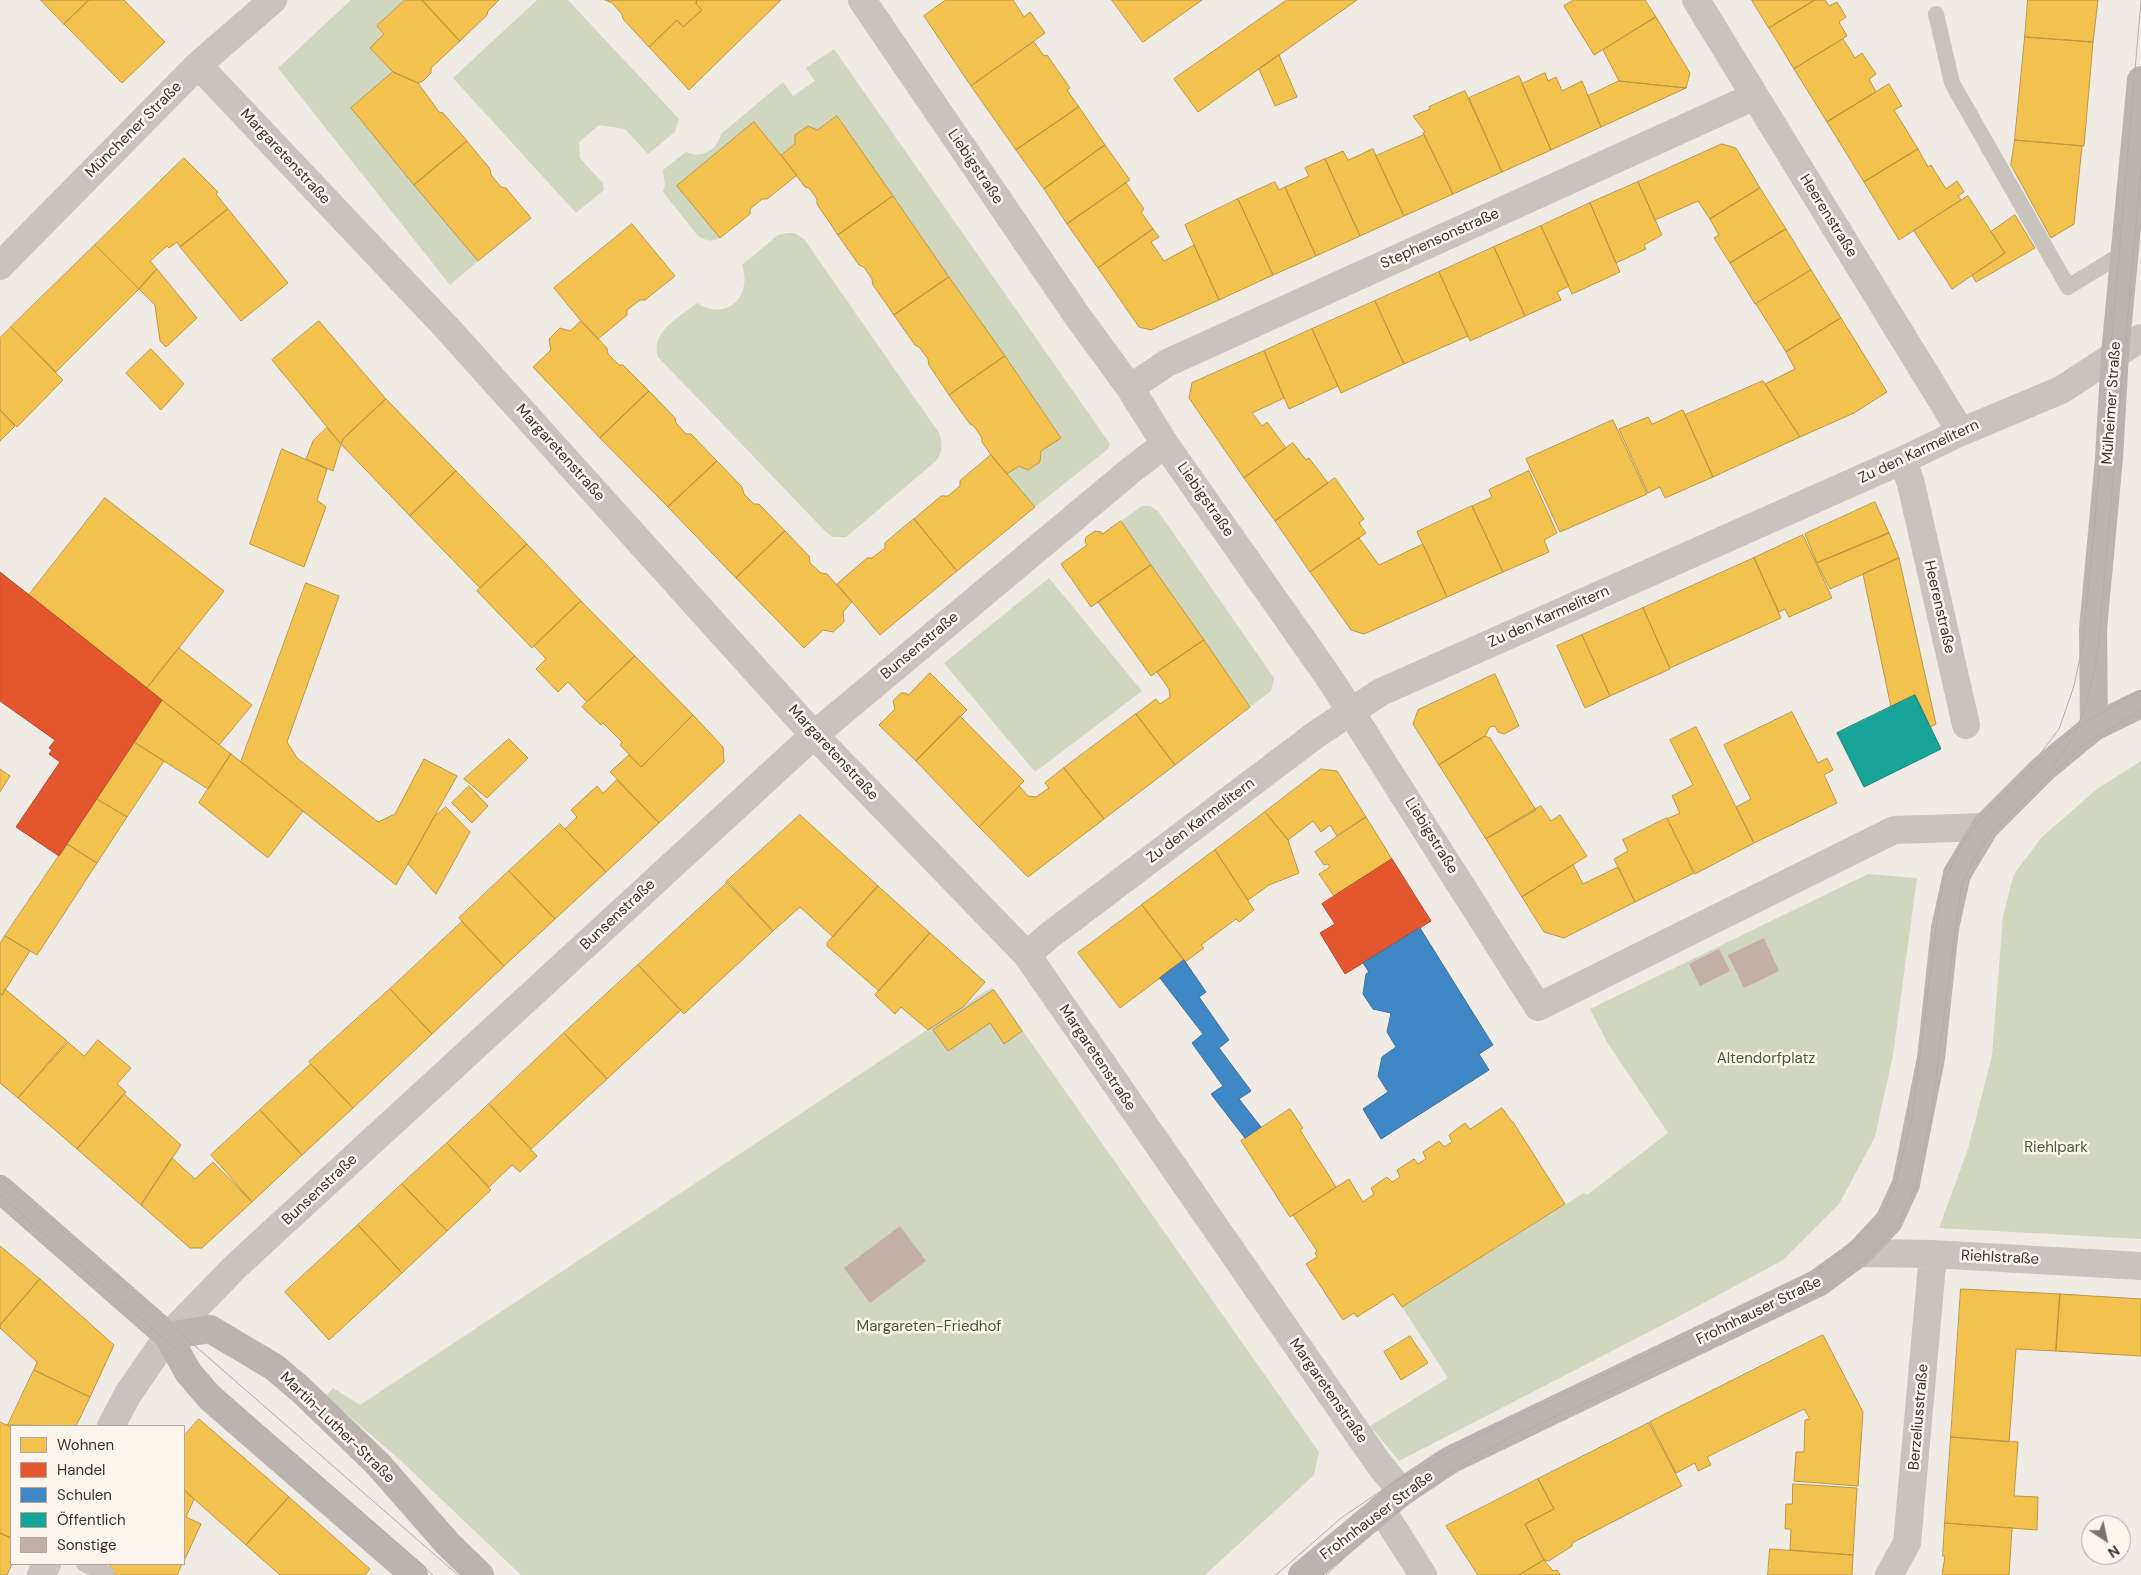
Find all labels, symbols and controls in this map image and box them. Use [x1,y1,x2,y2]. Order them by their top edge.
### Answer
street label: Münchener Straße [82,78,186,182]
street label: Margaretenstraße [236,106,334,208]
street label: Liebigstraße [943,126,1007,208]
street label: Heerenstraße [1795,171,1861,261]
street label: Stephensonstraße [1378,205,1502,273]
street label: Mülheimer Straße [2099,341,2125,465]
street label: Margaretenstraße [512,401,608,505]
street label: Zu den Karmelitern [1856,416,1982,488]
street label: Liebigstraße [1173,459,1237,541]
street label: Heerenstraße [1920,559,1958,655]
street label: Zu den Karmelitern [1486,582,1612,652]
street label: Bunsenstraße [877,608,963,684]
street label: Margaretenstraße [784,702,882,804]
street label: Zu den Karmelitern [1143,775,1259,867]
street label: Liebigstraße [1400,795,1462,877]
street label: Bunsenstraße [577,876,659,954]
street label: Margaretenstraße [1055,1002,1139,1114]
park label: Altendorfplatz [1717,1050,1815,1068]
park label: Riehlpark [2024,1139,2088,1157]
street label: Bunsenstraße [279,1151,361,1229]
street label: Riehlstraße [1961,1247,2039,1269]
street label: Frohnhauser Straße [1694,1273,1824,1349]
park label: Margareten-Friedhof [857,1318,1001,1336]
street label: Margaretenstraße [1285,1335,1371,1447]
street label: Berzeliusstraße [1905,1363,1933,1471]
street label: Martin-Luther-Straße [276,1369,398,1487]
legend [10,1425,185,1565]
text: Wohnen [57,1435,114,1455]
text: Handel [57,1460,105,1480]
street label: Frohnhauser Straße [1317,1468,1437,1564]
text: Schulen [57,1485,112,1505]
text: Öffentlich [57,1510,126,1530]
north arrow [2081,1515,2131,1565]
text: Sonstige [57,1535,116,1555]
text: N [2105,1541,2123,1562]

